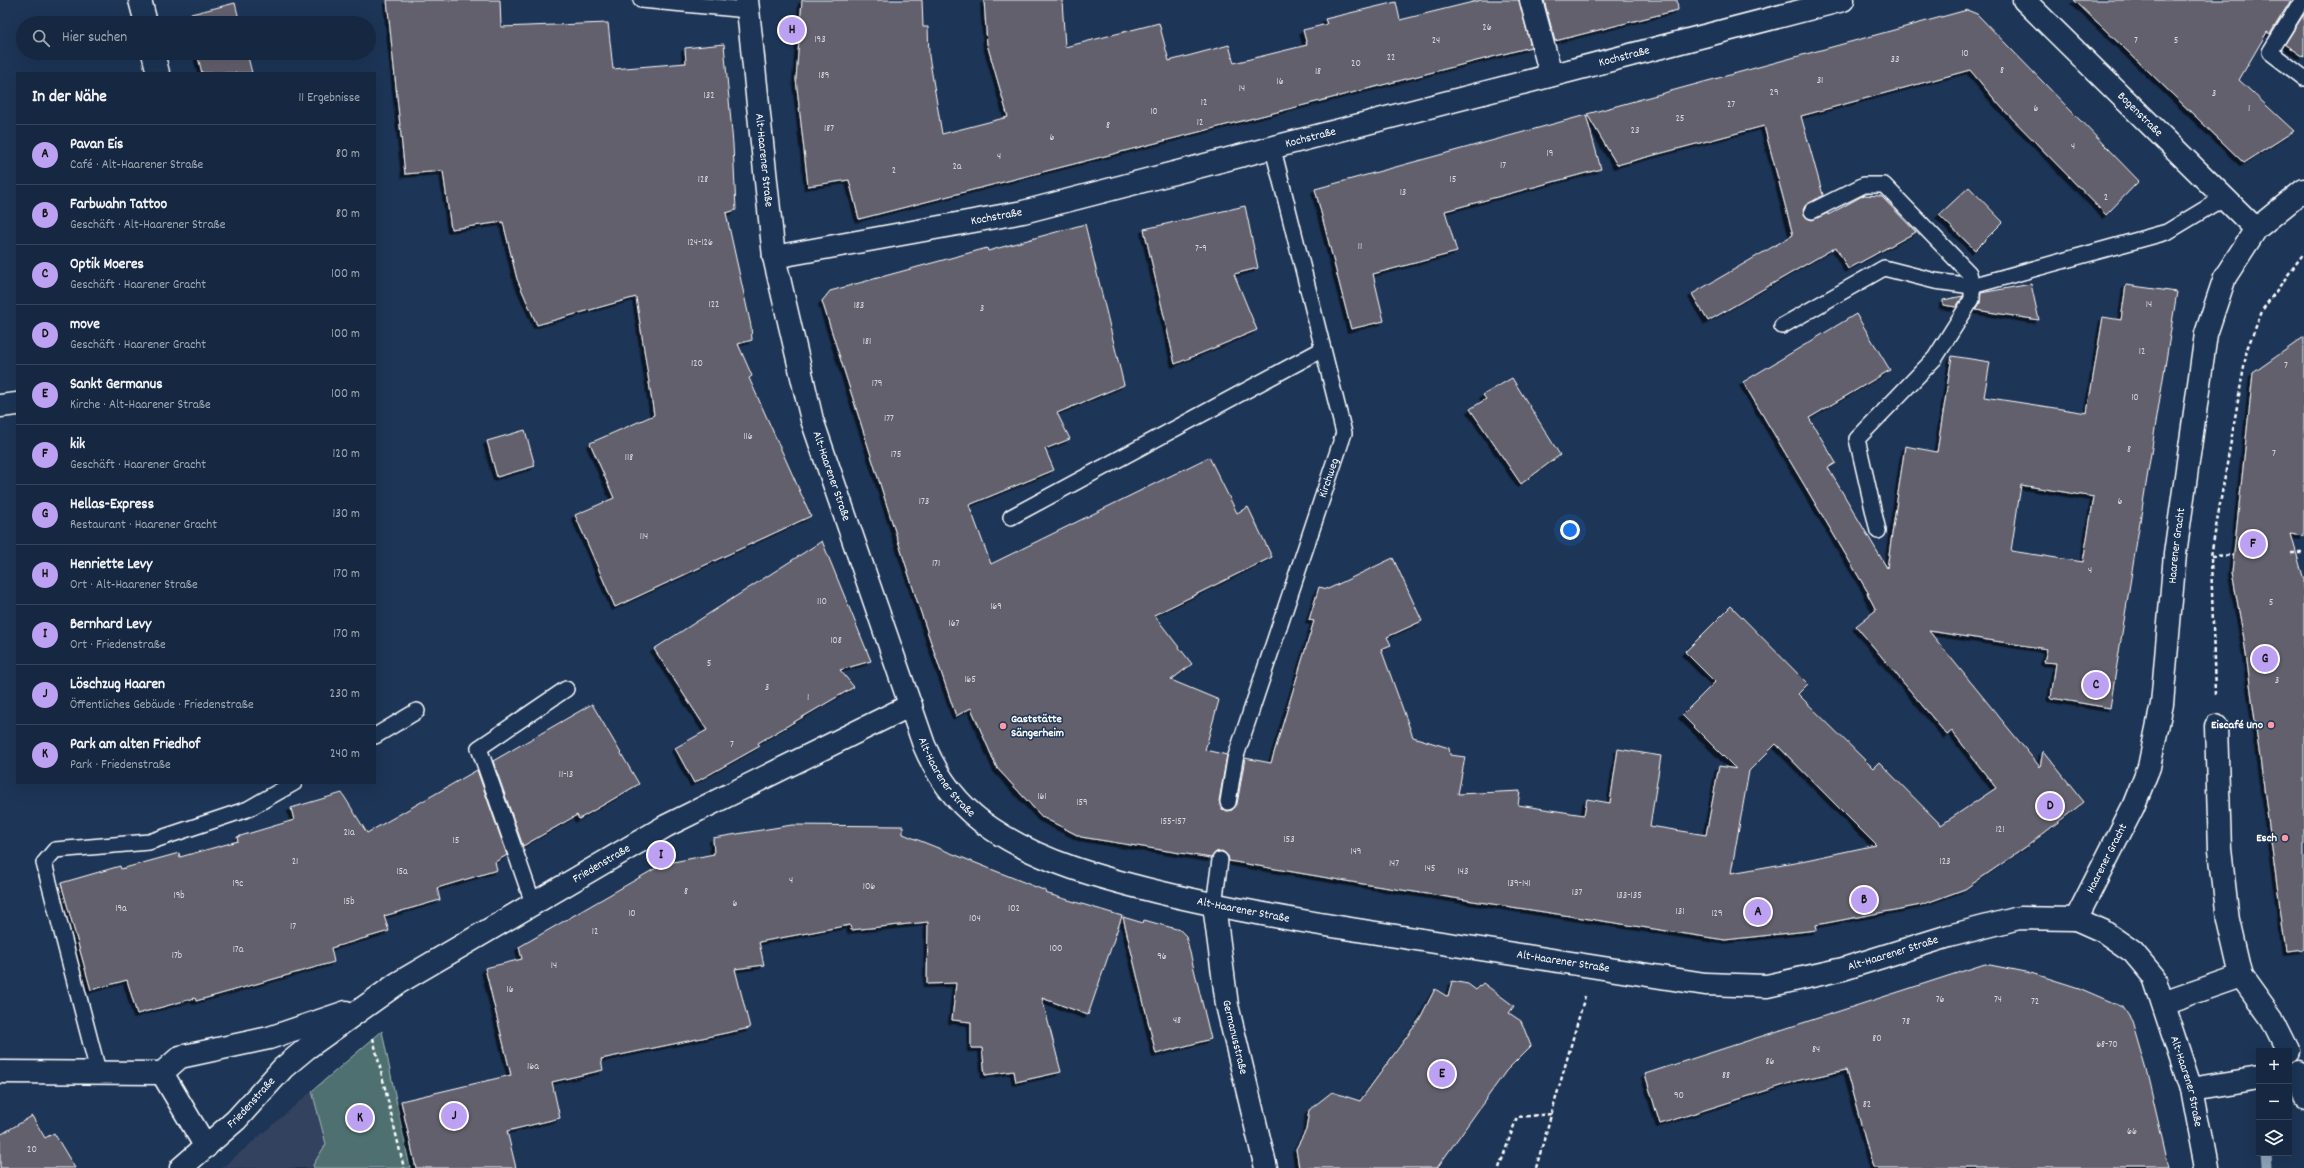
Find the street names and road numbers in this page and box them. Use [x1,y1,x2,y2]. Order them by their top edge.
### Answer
street label: Kochstraße [1597,42,1651,71]
street label: Bogenstraße [2113,88,2167,141]
street label: Alt-Haarener Straße [750,112,777,208]
street label: Kochstraße [1283,123,1338,152]
street label: Kochstraße [969,204,1023,230]
street label: Alt-Haarener Straße [808,429,855,523]
street label: Kirchweg [1314,456,1344,500]
street label: Haarener Gracht [2164,506,2190,584]
street label: Alt-Haarener Straße [914,735,979,821]
street label: Haarener Gracht [2082,820,2132,896]
street label: Friedenstraße [569,840,634,887]
street label: Alt-Haarener Straße [1195,893,1291,927]
street label: Alt-Haarener Straße [1846,931,1940,975]
street label: Alt-Haarener Straße [1515,946,1611,977]
street label: Germanusstraße [1218,999,1252,1076]
street label: Alt-Haarener Straße [2165,1034,2207,1128]
street label: Friedenstraße [224,1073,279,1132]

